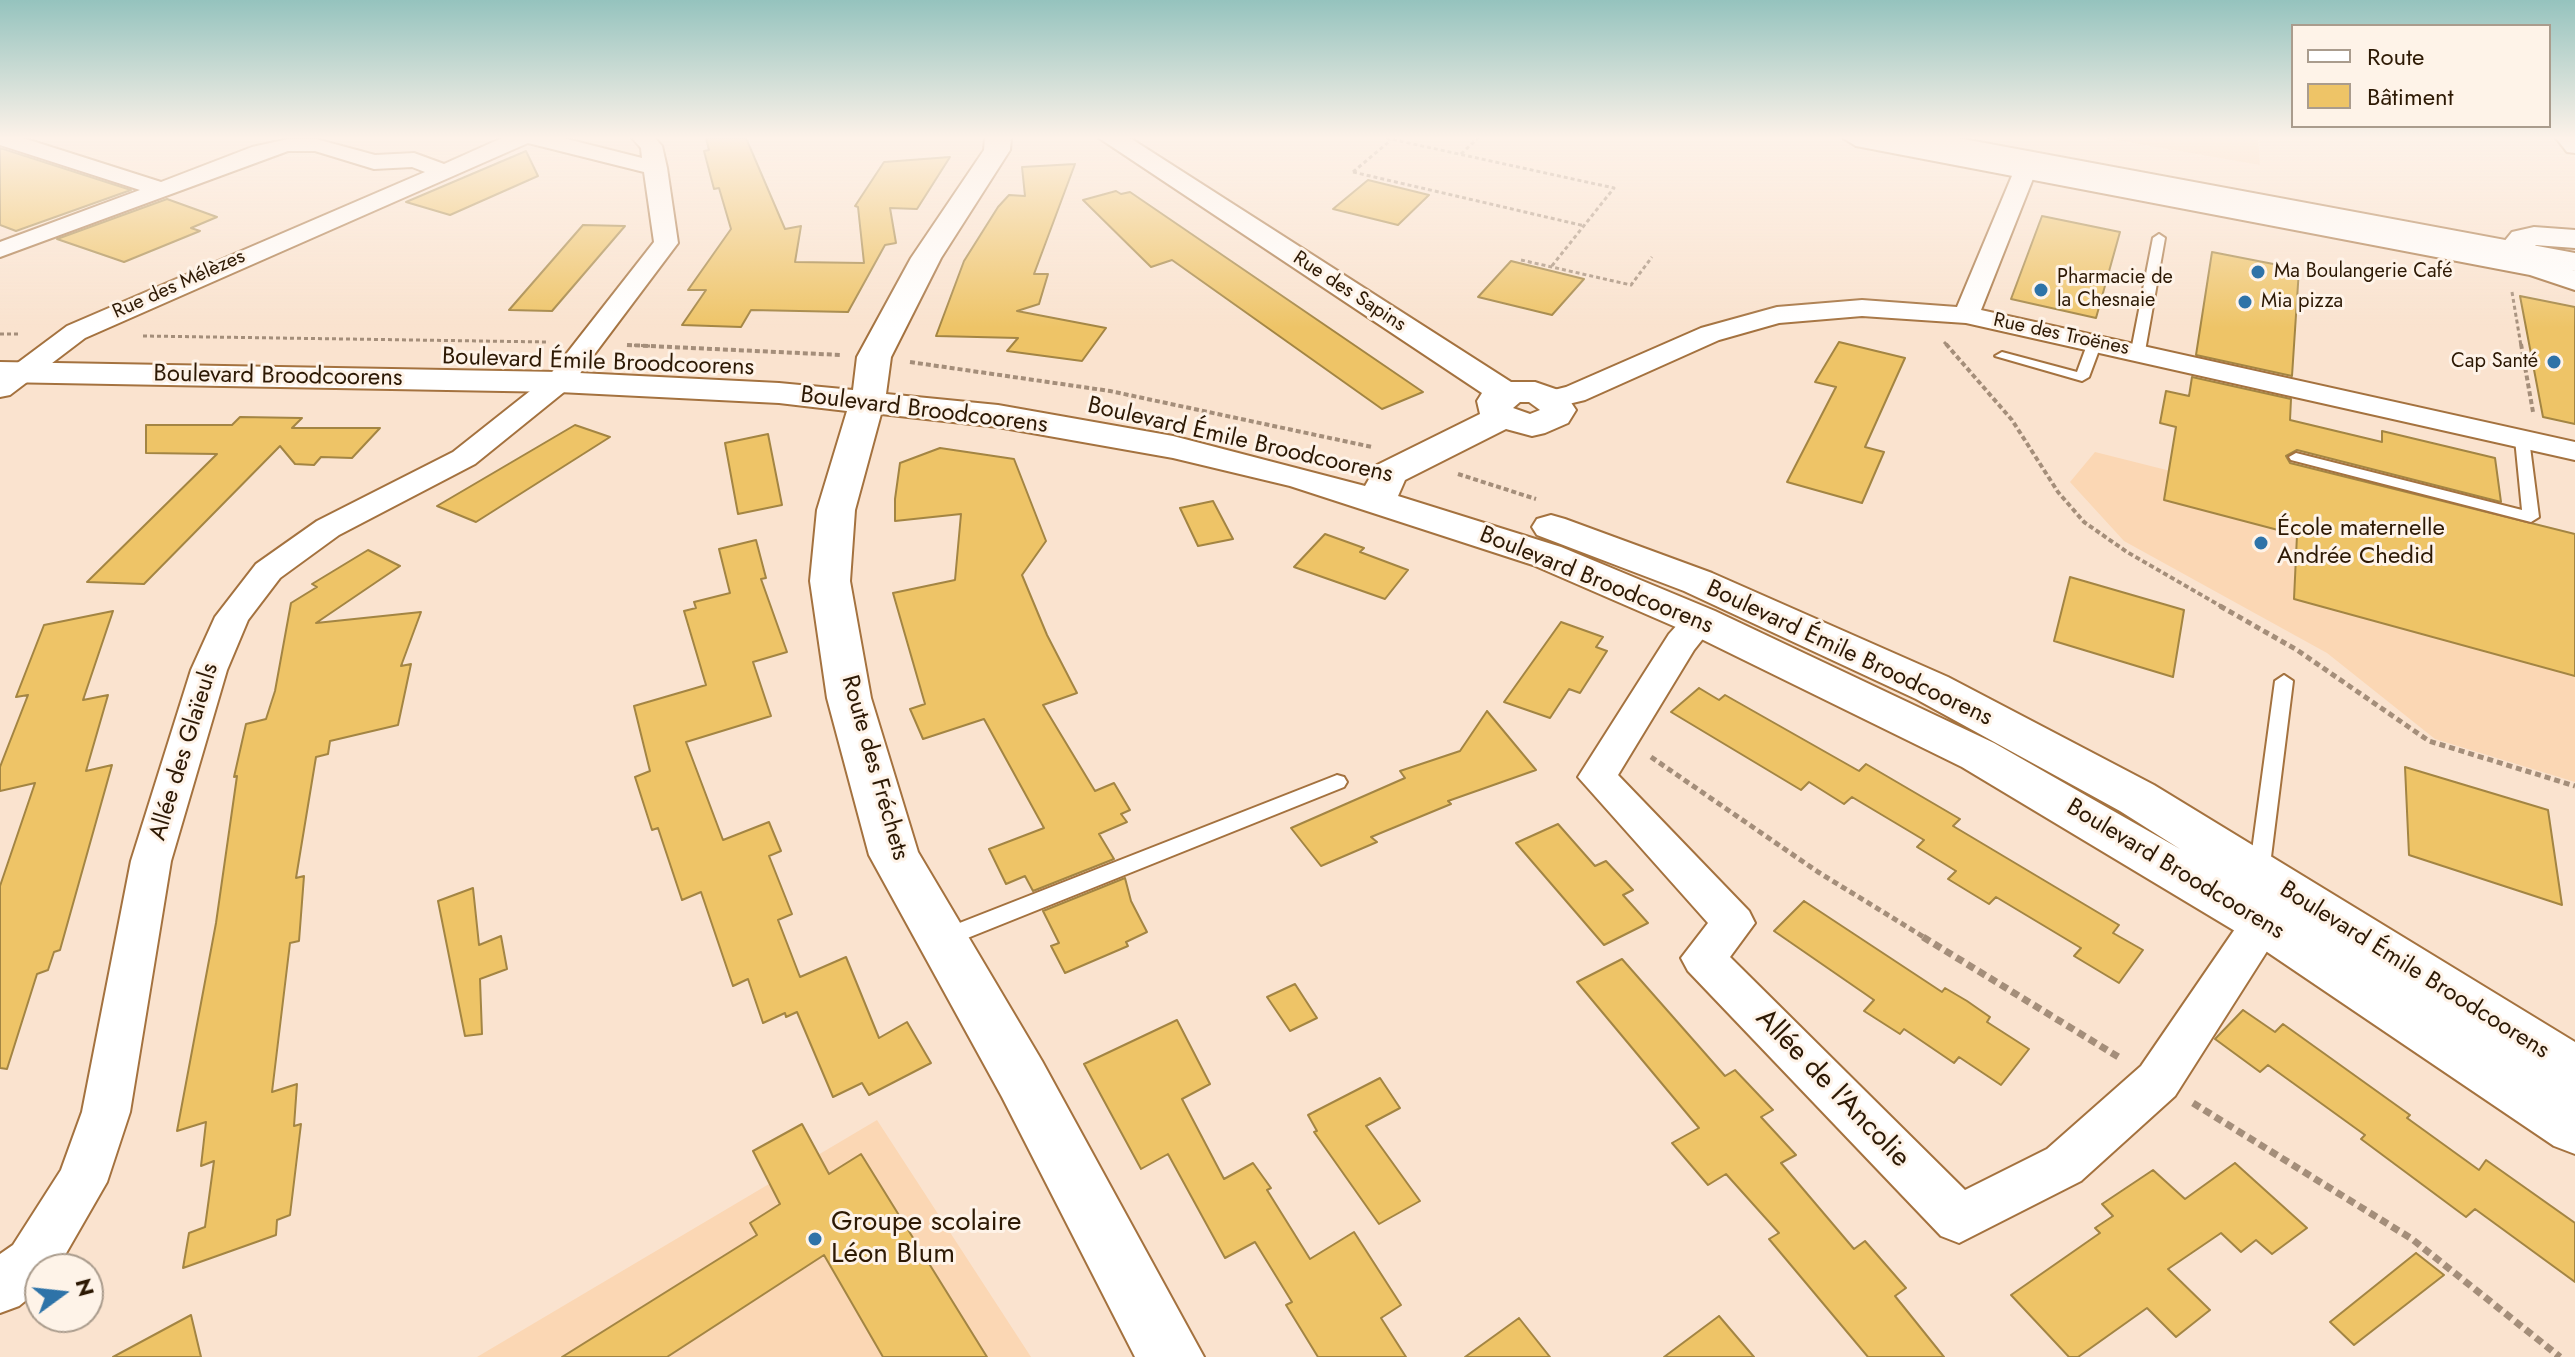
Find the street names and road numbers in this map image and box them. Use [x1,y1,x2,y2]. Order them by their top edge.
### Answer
street label: Rue des Mélèzes [109,245,249,325]
street label: Rue des Sapins [1288,247,1410,337]
street label: Rue des Troënes [1991,309,2131,361]
street label: Boulevard Émile Broodcoorens [441,343,755,383]
street label: Boulevard Broodcoorens [153,360,403,394]
street label: Boulevard Broodcoorens [799,382,1049,440]
street label: Boulevard Émile Broodcoorens [1085,392,1395,490]
street label: Boulevard Broodcoorens [1475,521,1717,641]
street label: Boulevard Émile Broodcoorens [1701,575,1997,733]
street label: Allée des Glaïeuls [144,660,226,844]
street label: Route des Fréchets [834,672,914,864]
street label: Boulevard Broodcoorens [2061,793,2289,947]
street label: Boulevard Émile Broodcoorens [2274,876,2554,1066]
street label: Allée de l'Ancolie [1748,1003,1916,1175]

